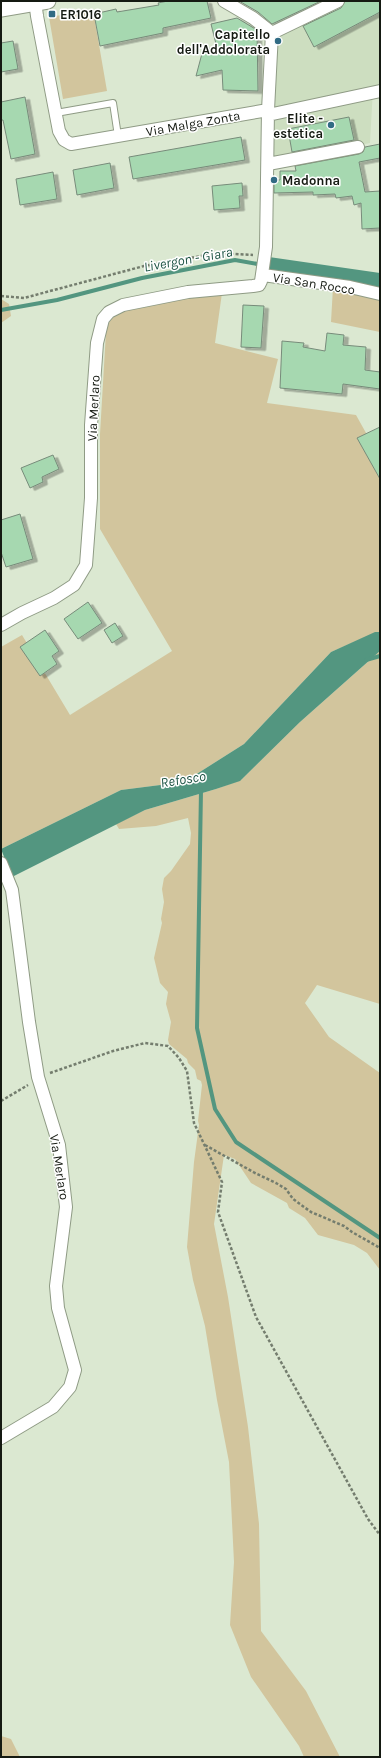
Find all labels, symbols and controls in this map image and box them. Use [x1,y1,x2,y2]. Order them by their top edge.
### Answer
place label: ER1016 [60,7,101,22]
marker: ER1016 [47,9,57,19]
place label: Capitello dell'Addolorata [177,27,270,57]
marker: Capitello dell'Addolorata [273,36,283,46]
street label: Via Malga Zonta [145,108,241,139]
place label: Elite - estetica [273,111,323,141]
marker: Elite - estetica [326,120,336,130]
place label: Madonna [282,173,340,188]
marker: Madonna [269,175,279,185]
water label: Livergon - Giara [142,243,234,276]
street label: Via San Rocco [272,270,356,297]
street label: Via Merlaro [84,374,103,442]
water label: Refosco [159,768,207,791]
street label: Via Merlaro [47,1133,72,1201]

